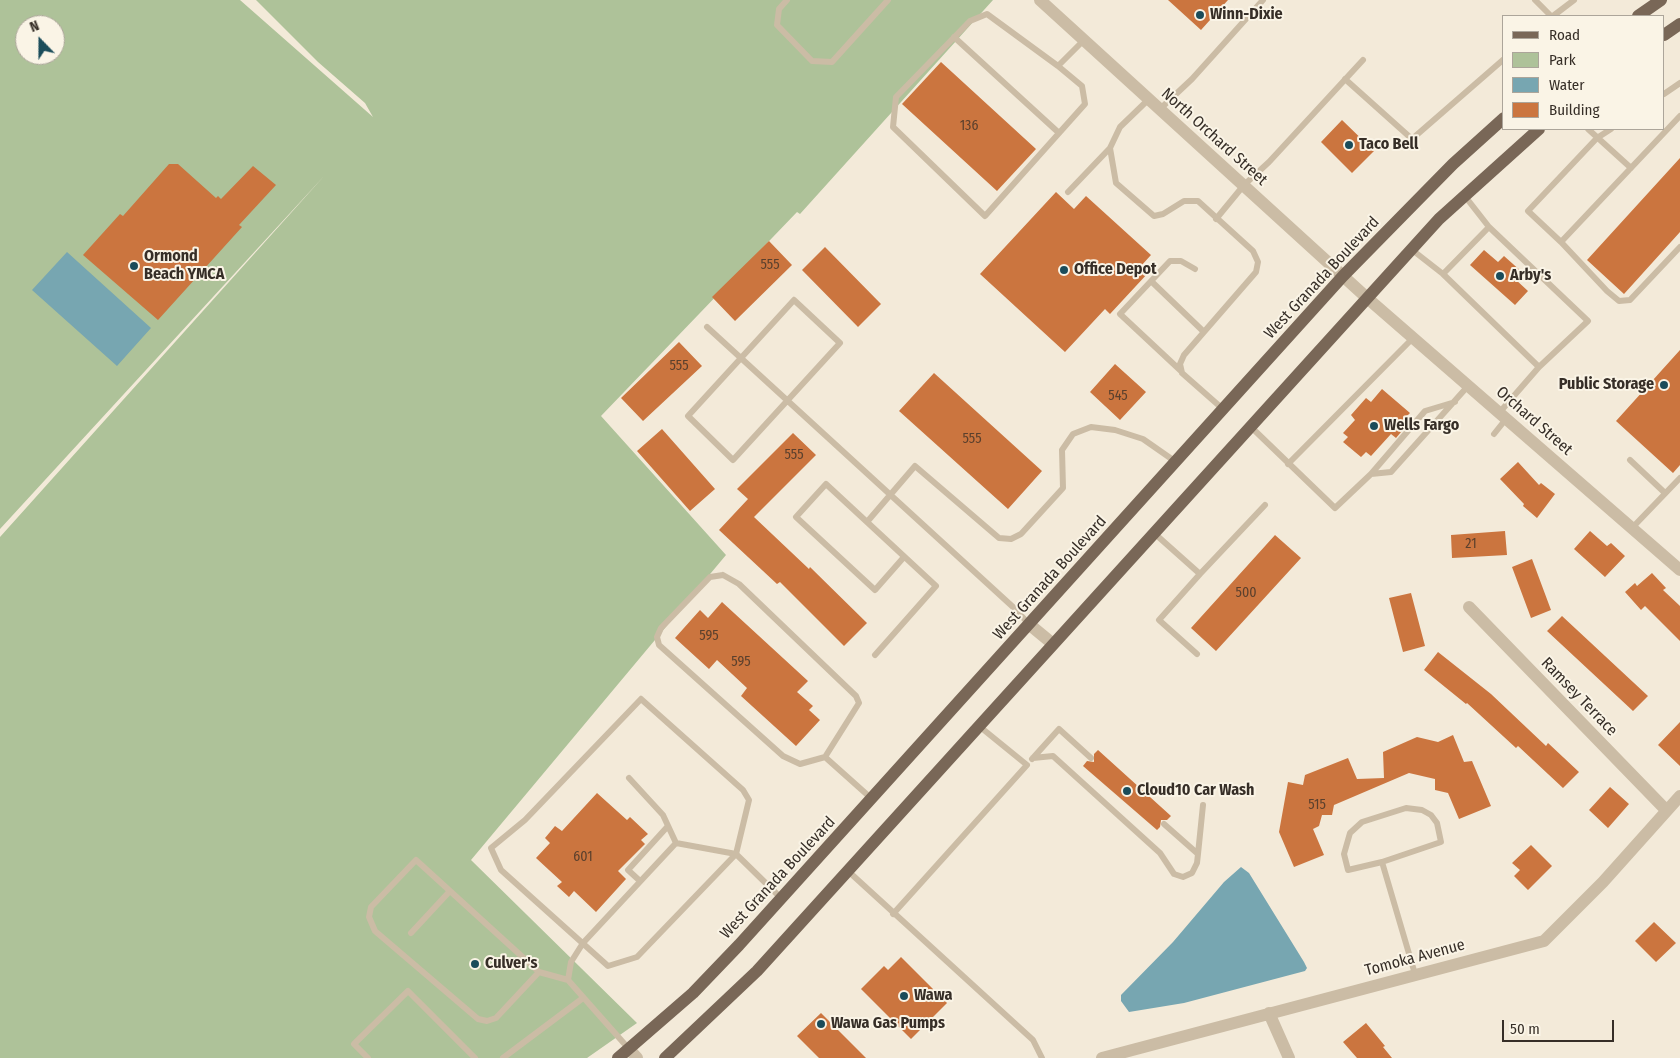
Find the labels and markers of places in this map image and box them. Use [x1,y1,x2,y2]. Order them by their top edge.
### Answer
place label: Winn-Dixie [1210,5,1283,25]
marker: Winn-Dixie [1194,9,1206,21]
place label: Taco Bell [1359,135,1418,155]
marker: Taco Bell [1343,139,1355,151]
place label: Ormond Beach YMCA [144,247,224,285]
marker: Ormond Beach YMCA [128,260,140,272]
place label: Office Depot [1074,260,1157,280]
marker: Office Depot [1058,264,1070,276]
place label: Arby's [1510,266,1551,286]
marker: Arby's [1494,270,1506,282]
place label: Public Storage [1559,375,1654,395]
marker: Public Storage [1658,379,1670,391]
place label: Wells Fargo [1384,416,1459,436]
marker: Wells Fargo [1368,420,1380,432]
place label: Cloud10 Car Wash [1137,781,1254,801]
marker: Cloud10 Car Wash [1121,785,1133,797]
place label: Culver's [485,954,538,974]
marker: Culver's [469,958,481,970]
place label: Wawa [914,986,952,1006]
marker: Wawa [898,990,910,1002]
place label: Wawa Gas Pumps [831,1014,945,1034]
marker: Wawa Gas Pumps [815,1018,827,1030]

